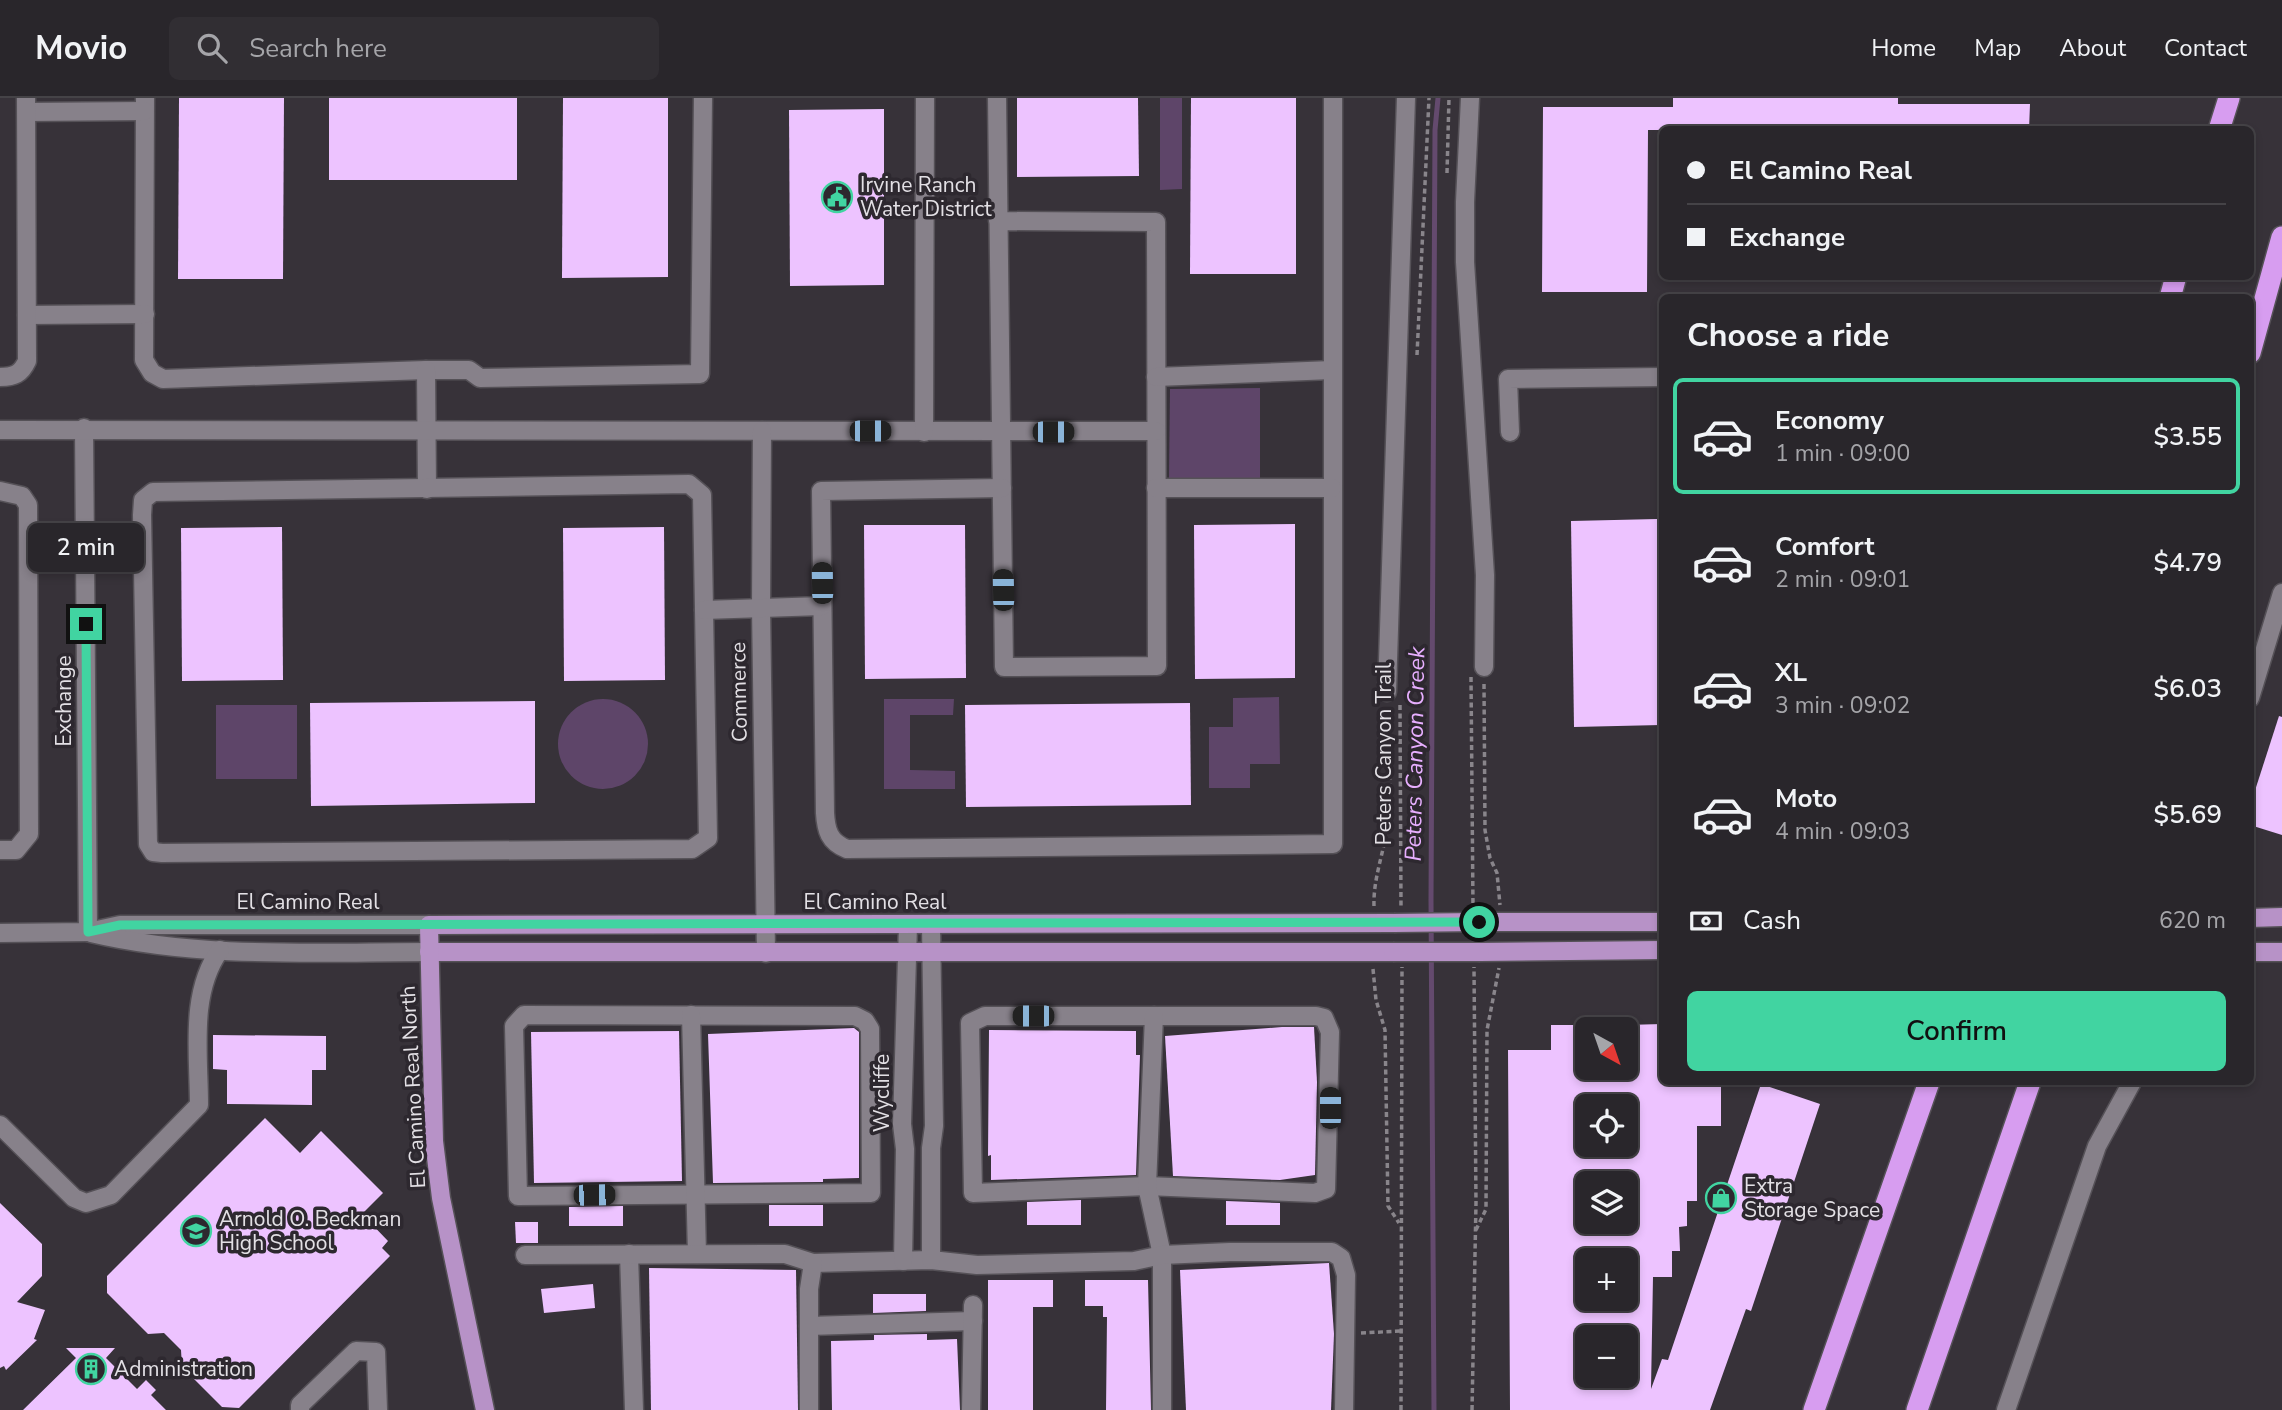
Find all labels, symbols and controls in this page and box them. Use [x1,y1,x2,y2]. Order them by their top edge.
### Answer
search box [169,17,659,80]
text: Movio [35,26,127,71]
icon: search [193,29,231,67]
text: Search here [249,31,387,66]
text: Home [1871,32,1936,64]
text: Map [1974,32,2021,64]
text: About [2059,32,2126,64]
text: Contact [2164,32,2247,64]
text: El Camino Real [1729,153,1912,188]
place label: Irvine Ranch Water District [860,171,992,223]
public building icon: Irvine Ranch Water District [820,180,854,214]
text: Exchange [1729,220,1845,255]
text: Choose a ride [1687,314,1889,357]
text: Economy [1775,403,1884,438]
icon: car [1691,405,1754,468]
text: $3.55 [2153,419,2222,454]
car [850,421,892,442]
car [1033,422,1075,443]
text: 1 min · 09:00 [1775,438,1910,469]
callout: 2 min [28,522,144,572]
text: Comfort [1775,529,1875,564]
icon: car [1691,531,1754,594]
text: 2 min [57,532,115,563]
text: $4.79 [2153,545,2222,580]
car [812,562,833,604]
text: 2 min · 09:01 [1775,564,1910,595]
car [993,569,1014,611]
route end [70,608,102,640]
street label: Commerce [724,642,754,742]
water label: Peters Canyon Creek [1398,646,1432,862]
street label: Exchange [50,655,78,747]
text: XL [1775,655,1807,690]
icon: car [1691,657,1754,720]
street label: Peters Canyon Trail [1370,662,1398,845]
text: $6.03 [2153,671,2222,706]
text: 3 min · 09:02 [1775,690,1910,721]
text: Moto [1775,781,1837,816]
icon: car [1691,783,1754,846]
text: $5.69 [2153,797,2222,832]
text: 4 min · 09:03 [1775,816,1910,847]
street label: El Camino Real [237,888,380,916]
street label: El Camino Real [804,888,947,916]
icon: cash [1687,902,1725,940]
text: Cash [1743,903,1801,938]
text: 620 m [2159,905,2226,936]
route start [1463,906,1495,938]
street label: El Camino Real North [394,985,432,1189]
button: Confirm [1687,991,2226,1071]
car [1013,1006,1055,1027]
north arrow [1575,1017,1638,1080]
map controls [1575,1017,1638,1388]
street label: Wycliffe [868,1054,896,1132]
car [1320,1087,1341,1129]
button: locate [1575,1094,1638,1157]
button: layers [1575,1171,1638,1234]
place label: Extra Storage Space [1744,1172,1880,1224]
shop icon: Extra Storage Space [1704,1181,1738,1215]
car [573,1184,616,1206]
place label: Arnold O. Beckman High School [219,1205,401,1257]
school or university icon: Arnold O. Beckman High School [179,1214,213,1248]
button: + [1575,1248,1638,1311]
button: − [1575,1325,1638,1388]
building icon: Administration [74,1352,108,1386]
place label: Administration [114,1355,253,1383]

